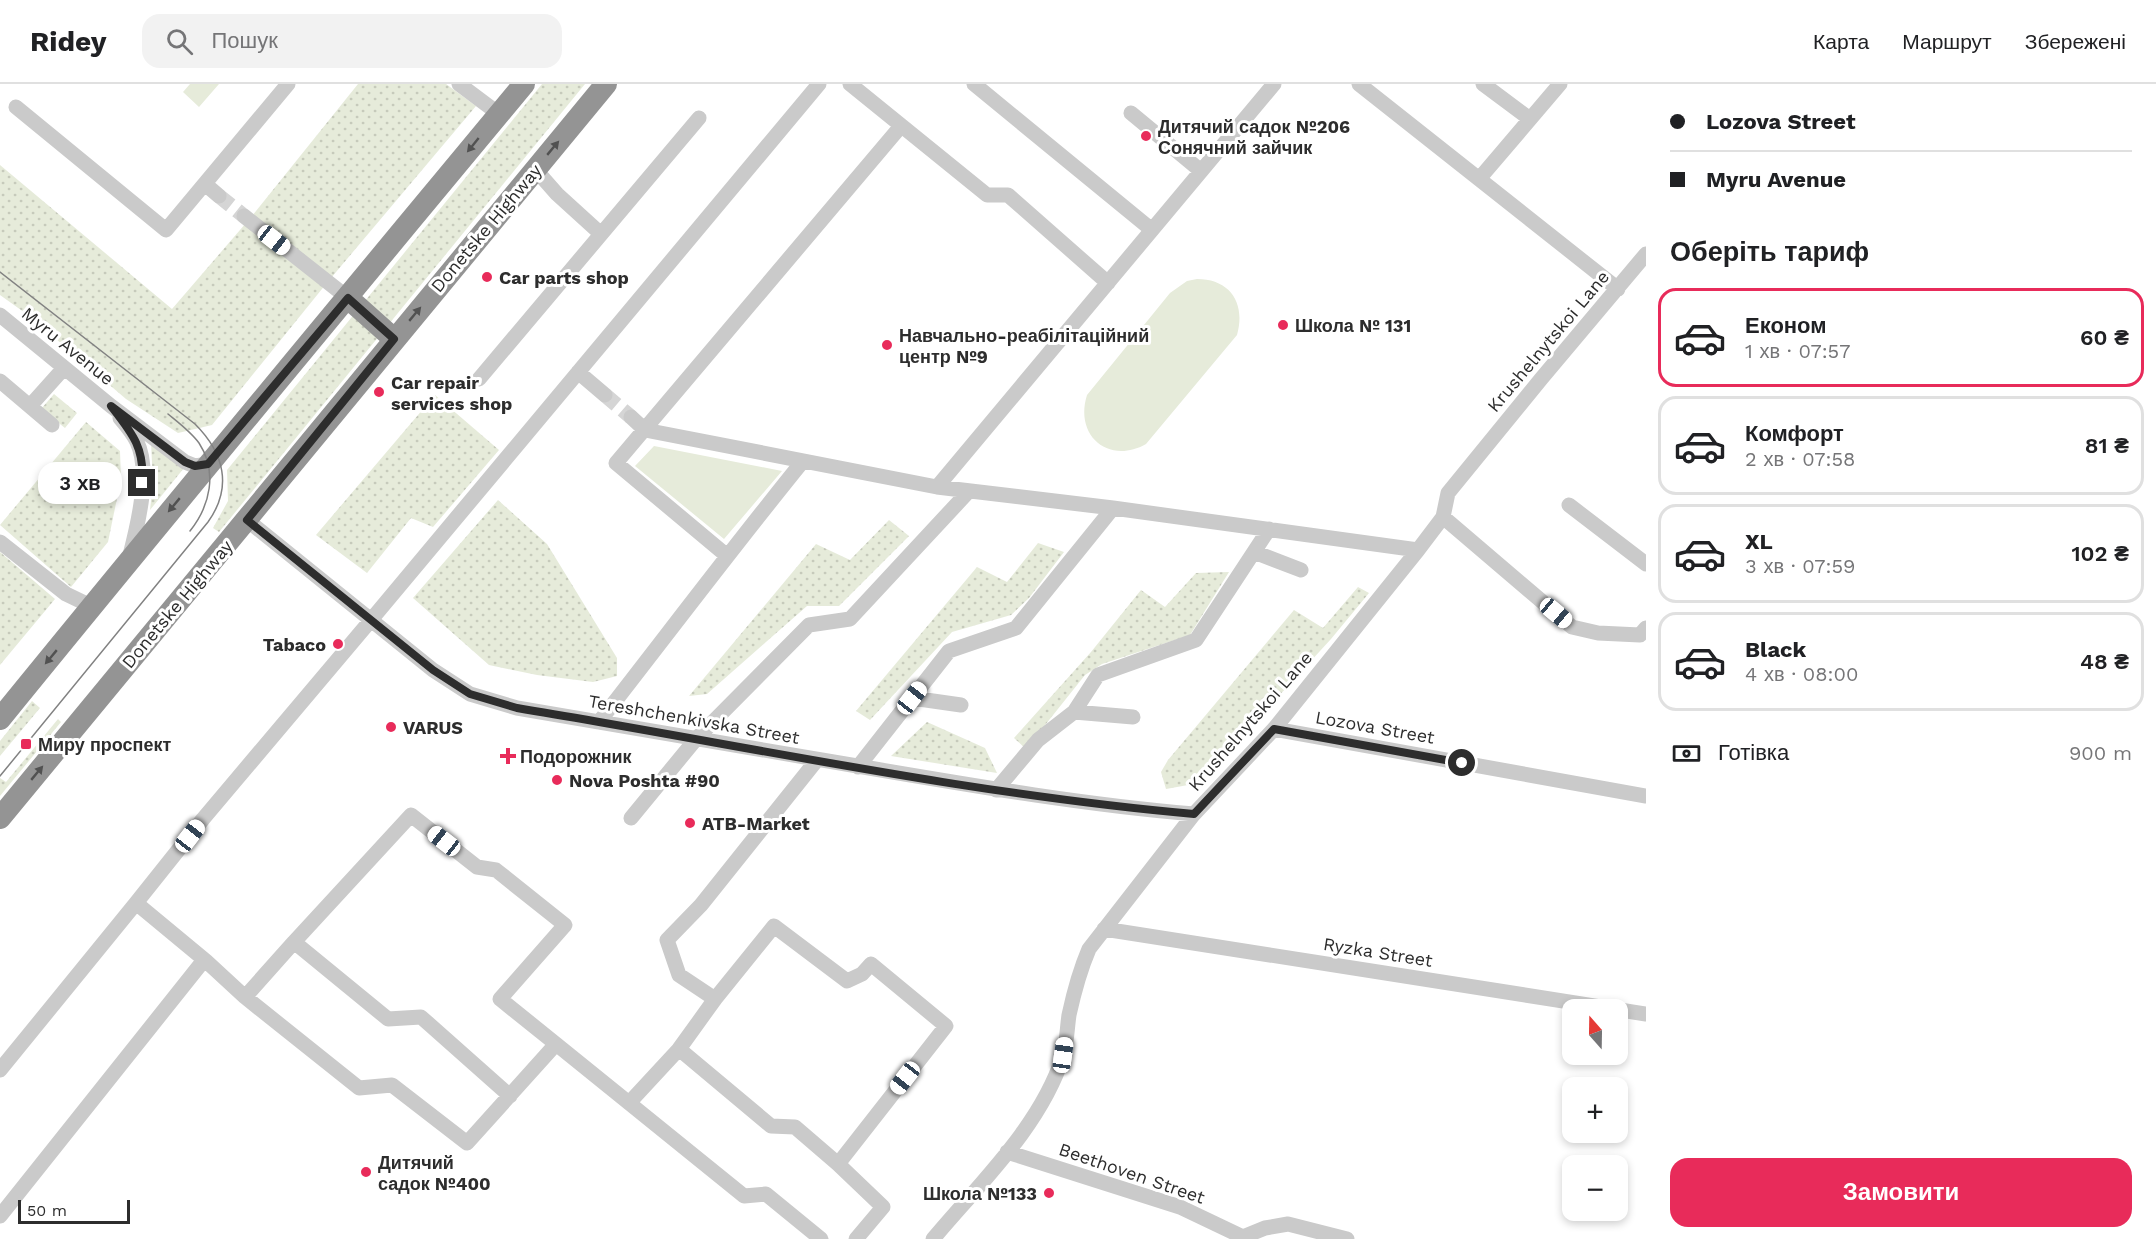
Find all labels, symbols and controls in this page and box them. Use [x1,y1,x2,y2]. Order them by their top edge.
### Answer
search box [142,14,562,68]
text: Ridey [30,25,106,58]
icon: search [163,25,196,58]
text: Пошук [211,28,278,53]
text: Карта [1813,29,1869,54]
text: Маршрут [1902,29,1992,54]
text: Збережені [2025,29,2126,54]
text: Lozova Street [1706,109,1856,134]
place label: Дитячий садок №206 Сонячний зайчик [1158,116,1350,158]
marker: Дитячий садок №206 Сонячний зайчик [1139,129,1153,143]
one-way arrow [467,137,480,152]
one-way arrow [546,140,559,156]
street label: Donetske Highway [426,159,546,296]
text: Myru Avenue [1706,167,1846,192]
car [254,222,294,258]
text: Оберіть тариф [1670,236,1869,268]
street label: Krushelnytskoi Lane [1483,266,1613,416]
place label: Car parts shop [499,267,629,288]
marker: Car parts shop [480,270,494,284]
street label: Myru Avenue [18,303,118,389]
one-way arrow [408,306,421,322]
icon: car [1673,311,1727,365]
text: Економ [1745,313,1827,338]
place label: Школа № 131 [1295,315,1411,336]
marker: Школа № 131 [1276,318,1290,332]
place label: Навчально-реабілітаційний центр №9 [899,325,1149,367]
text: 60 ₴ [2080,325,2129,350]
marker: Навчально-реабілітаційний центр №9 [880,338,894,352]
text: 1 хв · 07:57 [1745,339,1850,363]
place label: Car repair services shop [391,372,512,414]
marker: Car repair services shop [372,385,386,399]
icon: car [1673,419,1727,473]
text: Комфорт [1745,421,1844,446]
text: 81 ₴ [2085,433,2129,458]
text: 2 хв · 07:58 [1745,447,1855,471]
callout: 3 хв [37,462,121,504]
route end [128,469,155,496]
text: 3 хв [59,471,101,495]
one-way arrow [168,497,181,512]
icon: car [1673,527,1727,581]
text: XL [1745,529,1773,554]
street label: Donetske Highway [117,535,237,672]
text: 102 ₴ [2071,541,2129,566]
text: 3 хв · 07:59 [1745,554,1855,578]
car [1536,595,1576,631]
place label: Tabaco [263,634,326,655]
icon: car [1673,635,1727,689]
marker: Tabaco [331,637,345,651]
text: Black [1745,637,1806,662]
street label: Krushelnytskoi Lane [1184,647,1316,795]
one-way arrow [45,649,58,665]
text: 48 ₴ [2080,649,2129,674]
text: 4 хв · 08:00 [1745,662,1858,686]
car [894,678,930,718]
street label: Tereshchenkivska Street [587,690,802,748]
street label: Lozova Street [1314,706,1437,748]
place label: VARUS [403,717,463,738]
marker: VARUS [384,720,398,734]
place label: Миру проспект [38,734,172,755]
marker: Миру проспект [19,737,33,751]
icon: cash [1670,737,1703,770]
text: Готівка [1718,740,1789,765]
text: 900 m [2069,741,2132,765]
place label: Подорожник [520,746,633,767]
marker: Подорожник [501,749,515,763]
route start [1448,749,1475,776]
one-way arrow [31,765,44,781]
place label: Nova Poshta #90 [569,770,720,791]
marker: Nova Poshta #90 [550,773,564,787]
place label: ATB-Market [702,813,810,834]
car [172,816,208,856]
marker: ATB-Market [683,816,697,830]
car [424,823,464,859]
street label: Ryzka Street [1322,933,1435,971]
north arrow [1562,999,1628,1065]
map controls [1562,999,1628,1221]
car [1052,1036,1074,1074]
car [887,1058,923,1098]
button: + [1562,1077,1628,1143]
street label: Beethoven Street [1056,1138,1208,1208]
place label: Дитячий садок №400 [378,1152,491,1194]
button: − [1562,1155,1628,1221]
button: Замовити [1670,1158,2132,1227]
marker: Дитячий садок №400 [359,1165,373,1179]
place label: Школа №133 [923,1183,1037,1204]
marker: Школа №133 [1042,1186,1056,1200]
scale bar [18,1197,130,1224]
text: 50 m [27,1201,67,1220]

